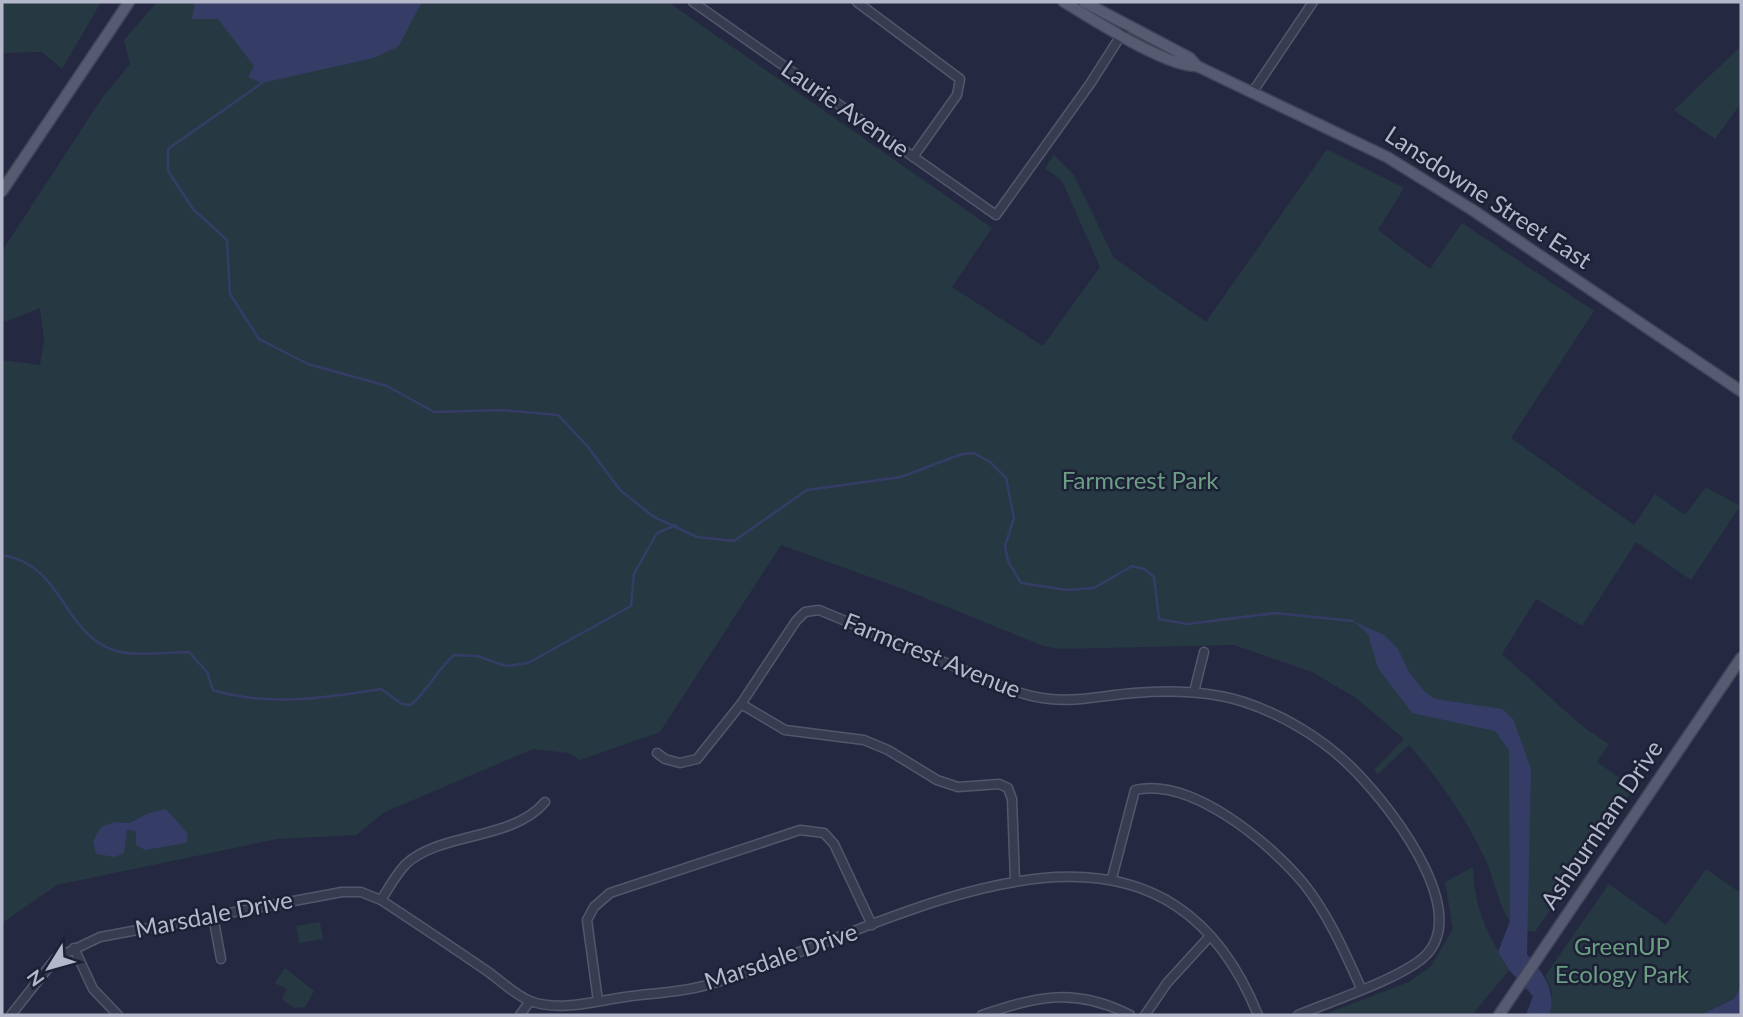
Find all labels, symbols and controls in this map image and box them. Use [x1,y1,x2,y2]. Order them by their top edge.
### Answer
street label: Laurie Avenue [776,53,915,163]
street label: Lansdowne Street East [1380,119,1598,274]
park label: Farmcrest Park [1062,465,1219,494]
street label: Farmcrest Avenue [840,606,1025,703]
street label: Ashburnham Drive [1534,734,1668,914]
street label: Marsdale Drive [132,884,295,943]
street label: Marsdale Drive [700,916,861,995]
park label: GreenUP Ecology Park [1555,931,1690,988]
north arrow [14,933,84,1003]
text: N [21,966,49,991]

